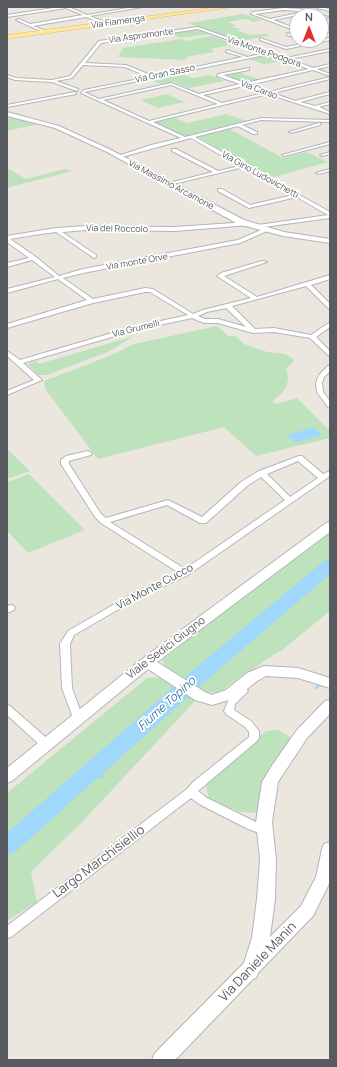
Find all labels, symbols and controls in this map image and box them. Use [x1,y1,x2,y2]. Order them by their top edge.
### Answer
north arrow [289,8,329,48]
text: N [305,9,313,24]
street label: Via Fiamenga [90,13,146,31]
street label: Via Aspromonte [108,26,174,46]
street label: Via Monte Podgora [226,34,302,70]
street label: Via Gran Sasso [134,62,196,86]
street label: Via Carso [239,78,279,102]
street label: Via Gino Ludovichetti [220,149,300,201]
street label: Via Massimo Arcamone [126,158,216,212]
street label: Via del Roccolo [86,223,148,235]
street label: Via monte Orve [105,251,169,273]
street label: Via Grumelli [111,318,161,340]
street label: Via Monte Cucco [114,561,196,613]
street label: Viale Sedici Giugno [124,614,208,682]
water label: Fiume Topino [135,674,199,734]
street label: Largo Marchisiellio [50,822,148,902]
street label: Via Daniele Manin [216,919,300,1005]

